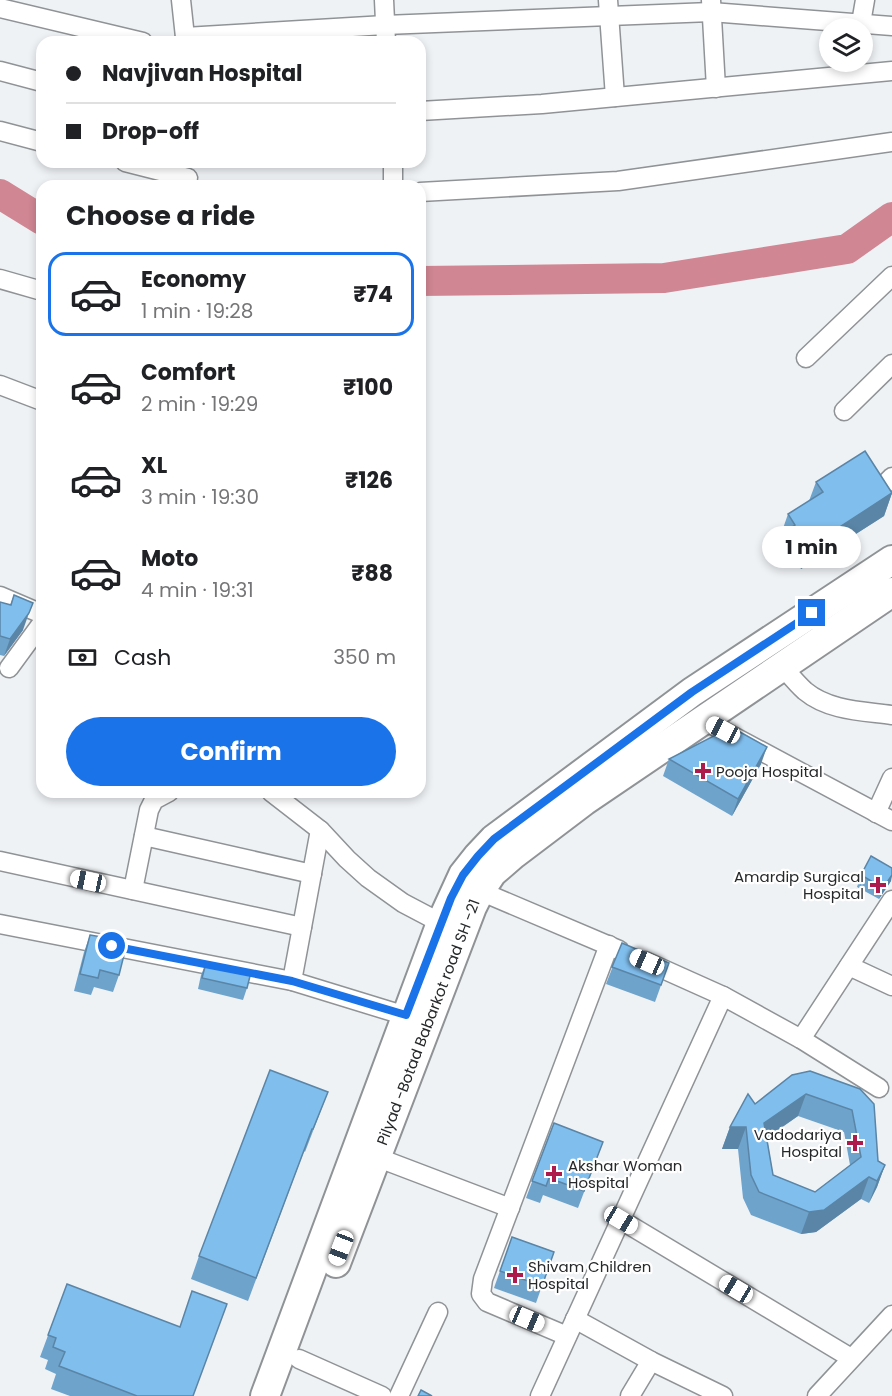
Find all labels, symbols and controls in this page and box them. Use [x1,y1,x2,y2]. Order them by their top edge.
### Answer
map controls [819,18,873,72]
button: layers [819,18,873,72]
text: Navjivan Hospital [102,58,303,89]
text: Drop-off [102,116,199,147]
text: Choose a ride [66,197,255,234]
text: Economy [141,264,246,295]
icon: car [69,267,123,321]
text: ₹74 [353,279,393,310]
text: 1 min · 19:28 [141,297,253,325]
text: Comfort [141,357,235,388]
icon: car [69,360,123,414]
text: ₹100 [343,372,393,403]
text: 2 min · 19:29 [141,390,258,418]
text: XL [141,450,167,481]
icon: car [69,453,123,507]
text: ₹126 [345,465,393,496]
text: 3 min · 19:30 [141,483,259,511]
callout: 1 min [762,526,862,568]
text: 1 min [785,533,838,561]
text: Moto [141,543,198,574]
icon: car [69,546,123,600]
text: ₹88 [351,558,393,589]
text: 4 min · 19:31 [141,576,254,604]
route end [798,599,825,626]
icon: cash [66,641,99,674]
text: Cash [114,642,171,673]
text: 350 m [333,643,396,671]
car [703,714,743,746]
button: Confirm [66,717,396,786]
place label: Pooja Hospital [716,761,823,782]
marker: Pooja Hospital [694,762,712,780]
place label: Amardip Surgical Hospital [734,866,864,904]
car [69,868,107,894]
marker: Amardip Surgical Hospital [869,876,887,894]
street label: Pilyad -Botad Babarkot road SH -21 [371,896,485,1148]
route start [98,932,125,959]
car [627,946,667,978]
place label: Vadodariya Hospital [754,1124,842,1162]
marker: Vadodariya Hospital [846,1134,864,1152]
place label: Akshar Woman Hospital [568,1155,682,1193]
marker: Akshar Woman Hospital [545,1165,563,1183]
car [601,1203,641,1237]
car [326,1228,356,1268]
place label: Shivam Children Hospital [528,1256,651,1294]
marker: Shivam Children Hospital [506,1266,524,1284]
car [716,1272,756,1306]
car [507,1304,547,1334]

